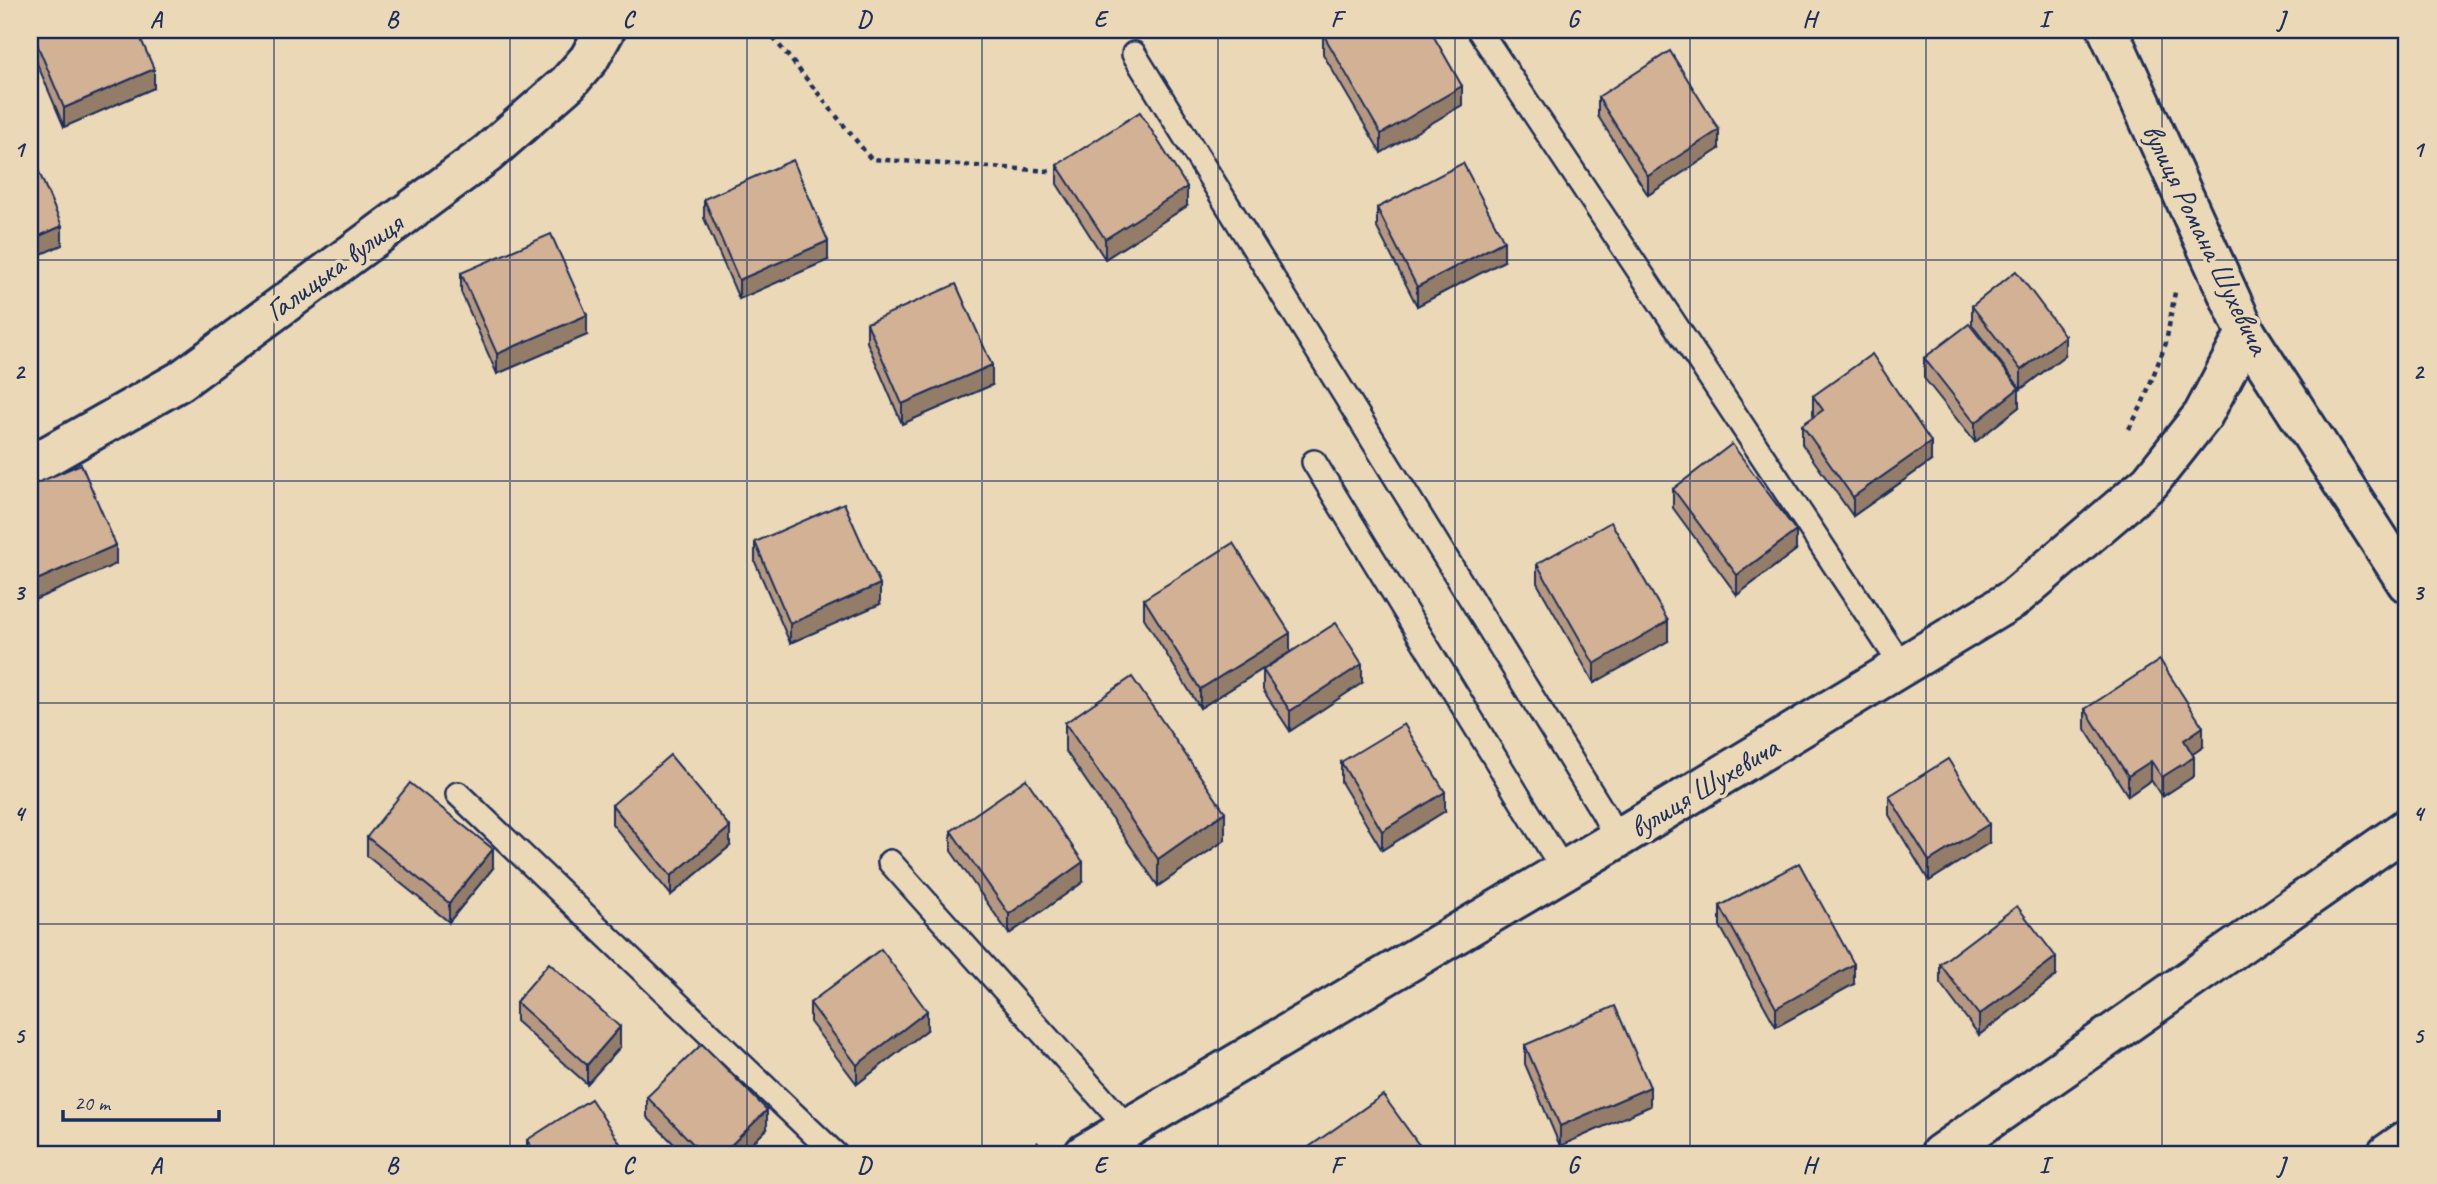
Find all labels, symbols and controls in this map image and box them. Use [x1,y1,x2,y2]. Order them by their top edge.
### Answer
text: A [150,5,164,34]
text: B [386,5,400,34]
text: C [623,5,637,34]
text: D [857,5,873,34]
text: E [1094,5,1110,34]
text: F [1331,5,1347,34]
text: G [1567,5,1582,34]
text: H [1802,5,1820,34]
text: I [2039,5,2054,34]
text: J [2275,5,2288,34]
street label: вулиця Романа Шухевича [2134,117,2279,362]
text: 1 [14,135,27,164]
text: 1 [2413,135,2426,164]
street label: Галицька вулиця [258,203,412,330]
text: 2 [14,357,27,386]
text: 2 [2413,357,2426,386]
text: 3 [14,578,27,607]
text: 3 [2413,578,2426,607]
street label: вулиця Шухевича [1622,727,1787,846]
text: 4 [14,799,27,828]
text: 4 [2413,799,2426,828]
text: 5 [14,1021,26,1050]
text: 5 [2413,1021,2425,1050]
scale bar [63,1079,219,1123]
text: 20 m [74,1090,112,1116]
text: A [150,1151,164,1180]
text: B [386,1151,400,1180]
text: C [623,1151,637,1180]
text: D [857,1151,873,1180]
text: E [1094,1151,1110,1180]
text: F [1331,1151,1347,1180]
text: G [1567,1151,1582,1180]
text: H [1802,1151,1820,1180]
text: I [2039,1151,2054,1180]
text: J [2275,1151,2288,1180]

